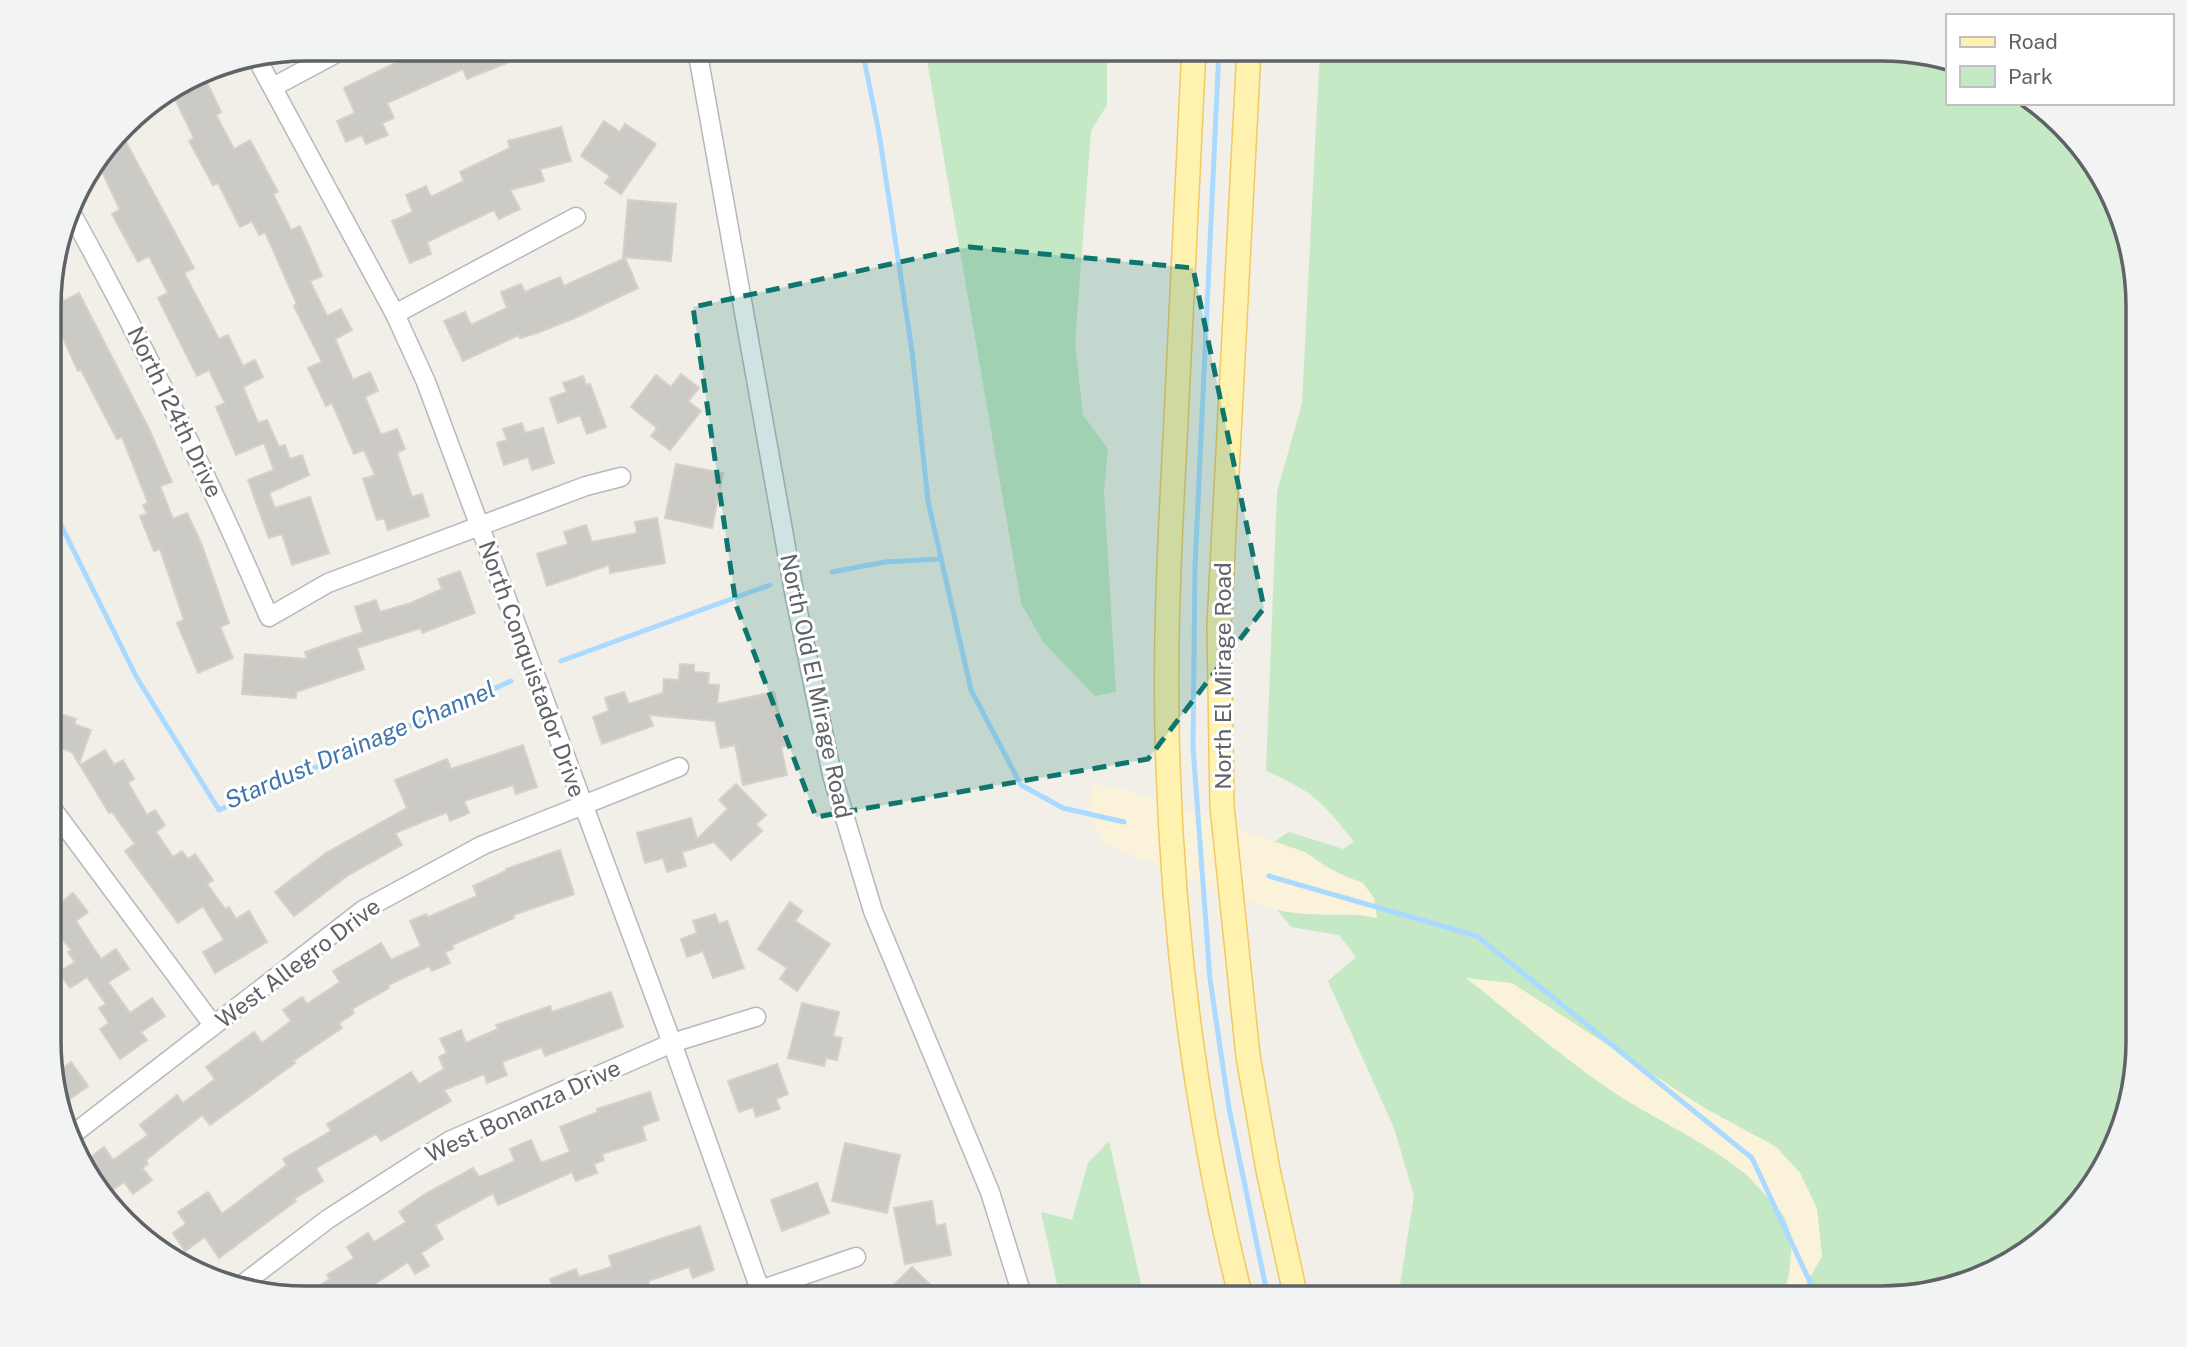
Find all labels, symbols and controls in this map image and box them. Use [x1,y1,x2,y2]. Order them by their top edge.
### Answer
legend [1946,14,2173,105]
text: Road [2008,29,2058,54]
text: Park [2008,64,2053,89]
street label: North 124th Drive [122,322,229,502]
street label: North Conquistador Drive [473,537,591,801]
street label: North Old El Mirage Road [775,551,858,821]
street label: North El Mirage Road [1209,562,1236,790]
water label: Stardust Drainage Channel [220,674,499,814]
street label: West Allegro Drive [210,892,385,1033]
street label: West Bonanza Drive [421,1054,625,1168]

